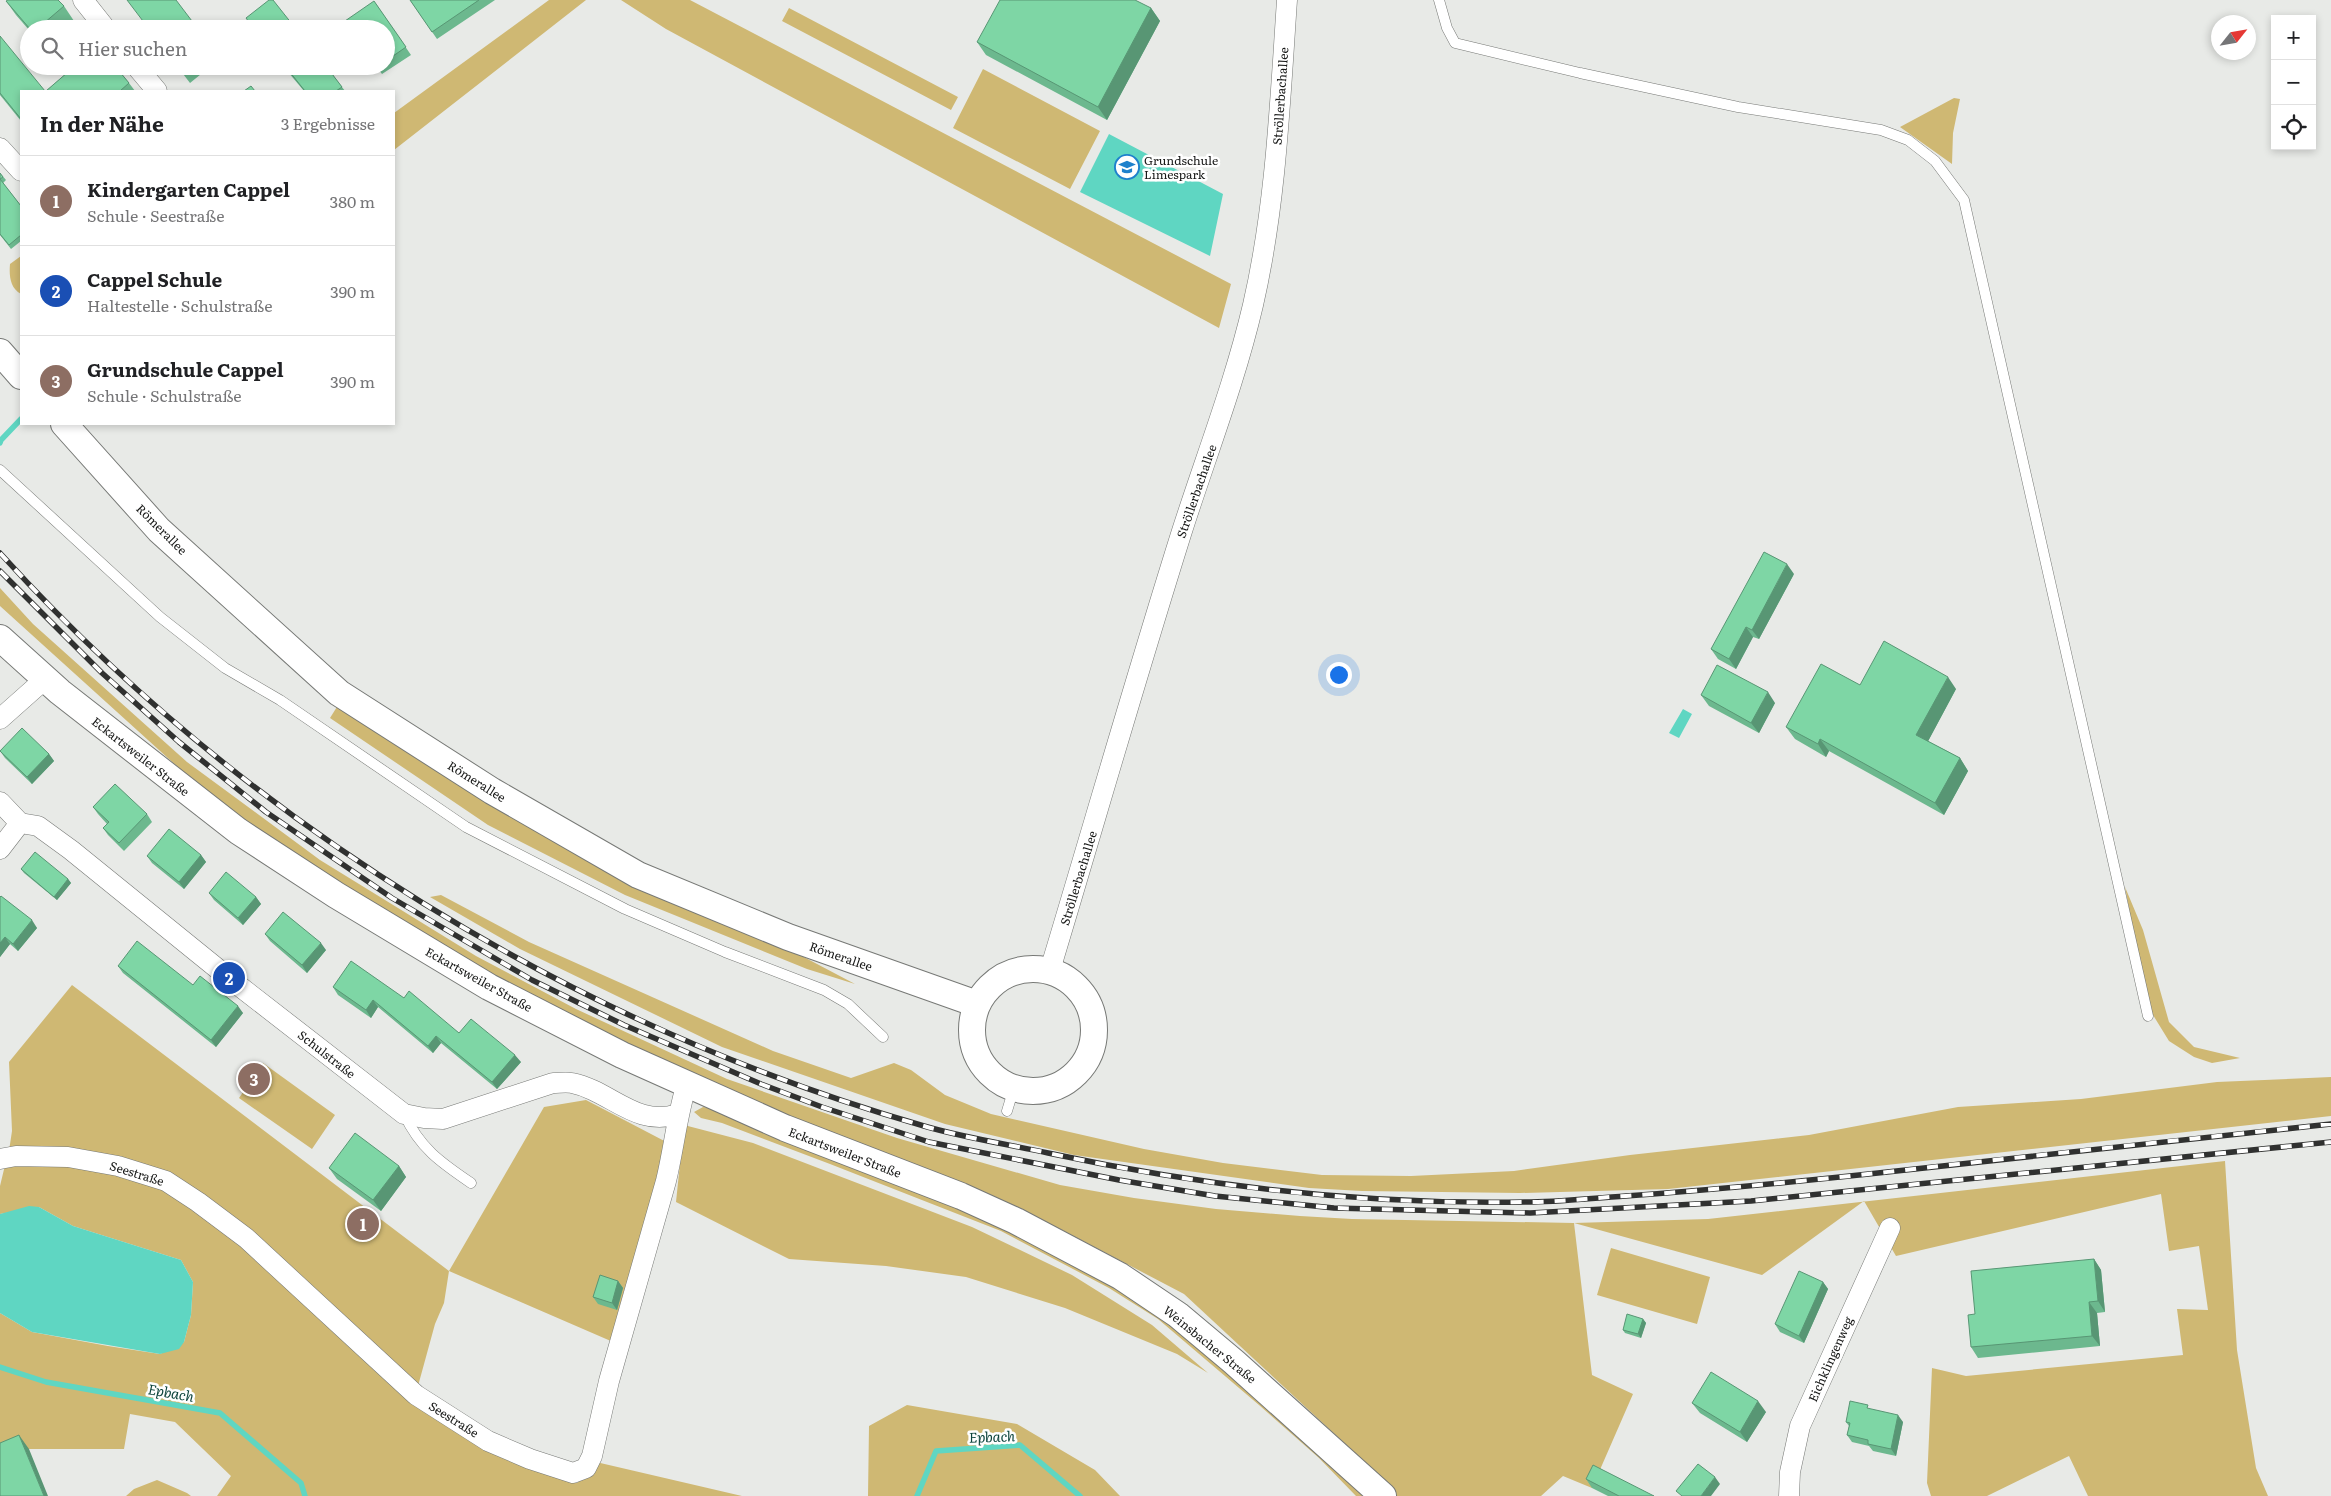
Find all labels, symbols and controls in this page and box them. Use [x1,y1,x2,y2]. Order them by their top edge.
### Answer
north arrow [2211,15,2256,60]
map controls [2271,15,2316,150]
button: + [2271,15,2316,60]
search box [20,20,395,75]
icon: search [38,34,66,62]
text: Hier suchen [78,34,187,62]
street label: Ströllerbachallee [1268,47,1292,145]
button: − [2271,60,2316,105]
button: locate [2271,105,2316,150]
text: In der Nähe [40,107,164,138]
text: 3 Ergebnisse [281,111,375,135]
place label: Grundschule Limespark [1144,151,1218,183]
school or university icon: Grundschule Limespark [1114,154,1140,180]
text: Kindergarten Cappel [87,175,290,203]
text: 1 [53,189,59,213]
text: 380 m [330,189,375,213]
text: Schule · Seestraße [87,203,224,227]
text: Cappel Schule [87,265,222,293]
text: 2 [52,279,60,303]
text: 390 m [330,279,375,303]
text: Haltestelle · Schulstraße [87,293,272,317]
text: Grundschule Cappel [87,355,284,383]
text: 3 [52,369,60,393]
text: 390 m [330,369,375,393]
text: Schule · Schulstraße [87,383,242,407]
street label: Ströllerbachallee [1172,442,1220,540]
street label: Römerallee [132,499,192,559]
your location [1326,662,1352,688]
street label: Eckartsweiler Straße [88,712,194,800]
street label: Römerallee [444,756,510,806]
street label: Ströllerbachallee [1055,829,1101,927]
street label: Römerallee [807,937,875,975]
street label: Eckartsweiler Straße [422,942,536,1016]
pin: 2 [213,959,245,997]
street label: Schulstraße [294,1026,360,1082]
pin: 3 [238,1060,270,1098]
street label: Eckartsweiler Straße [786,1122,904,1182]
street label: Seestraße [108,1156,166,1190]
pin: 1 [347,1205,379,1243]
street label: Weinsbacher Straße [1160,1301,1260,1387]
street label: Eichklingenweg [1803,1313,1857,1405]
water label: Epbach [146,1378,196,1406]
street label: Seestraße [426,1397,482,1441]
water label: Epbach [969,1425,1016,1447]

